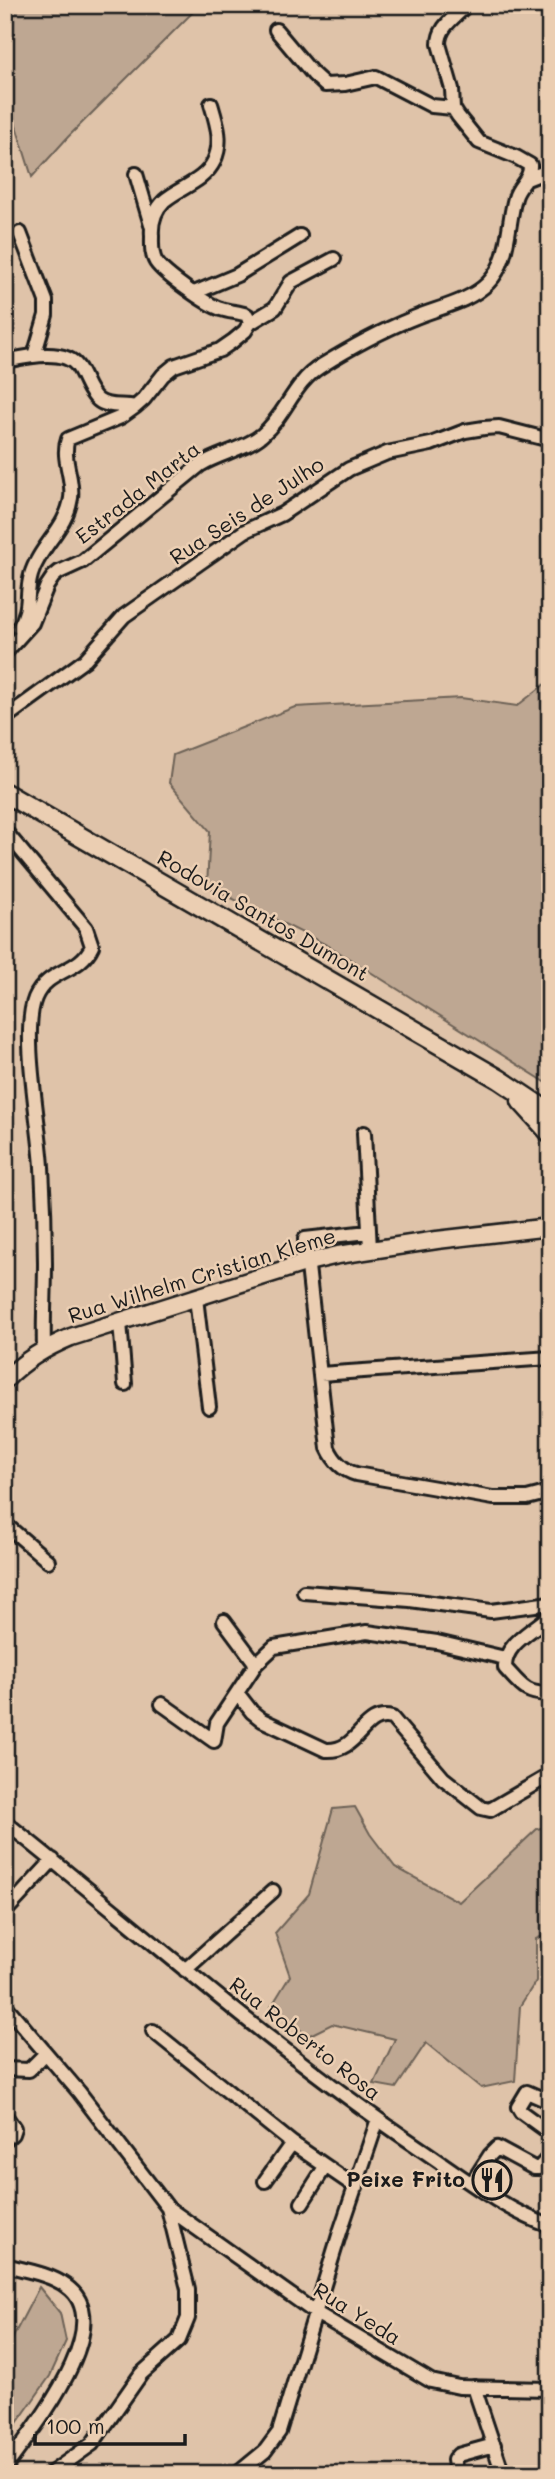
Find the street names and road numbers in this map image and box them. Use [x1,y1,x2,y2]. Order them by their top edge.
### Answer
street label: Estrada Marta [69,435,205,549]
street label: Rua Seis de Julho [164,450,328,570]
street label: Rodovia Santos Dumont [153,843,374,986]
street label: Rua Wilhelm Cristian Kleme [64,1221,339,1328]
street label: Rua Roberto Rosa [225,1970,387,2105]
street label: Rua Yeda [309,2275,406,2350]

